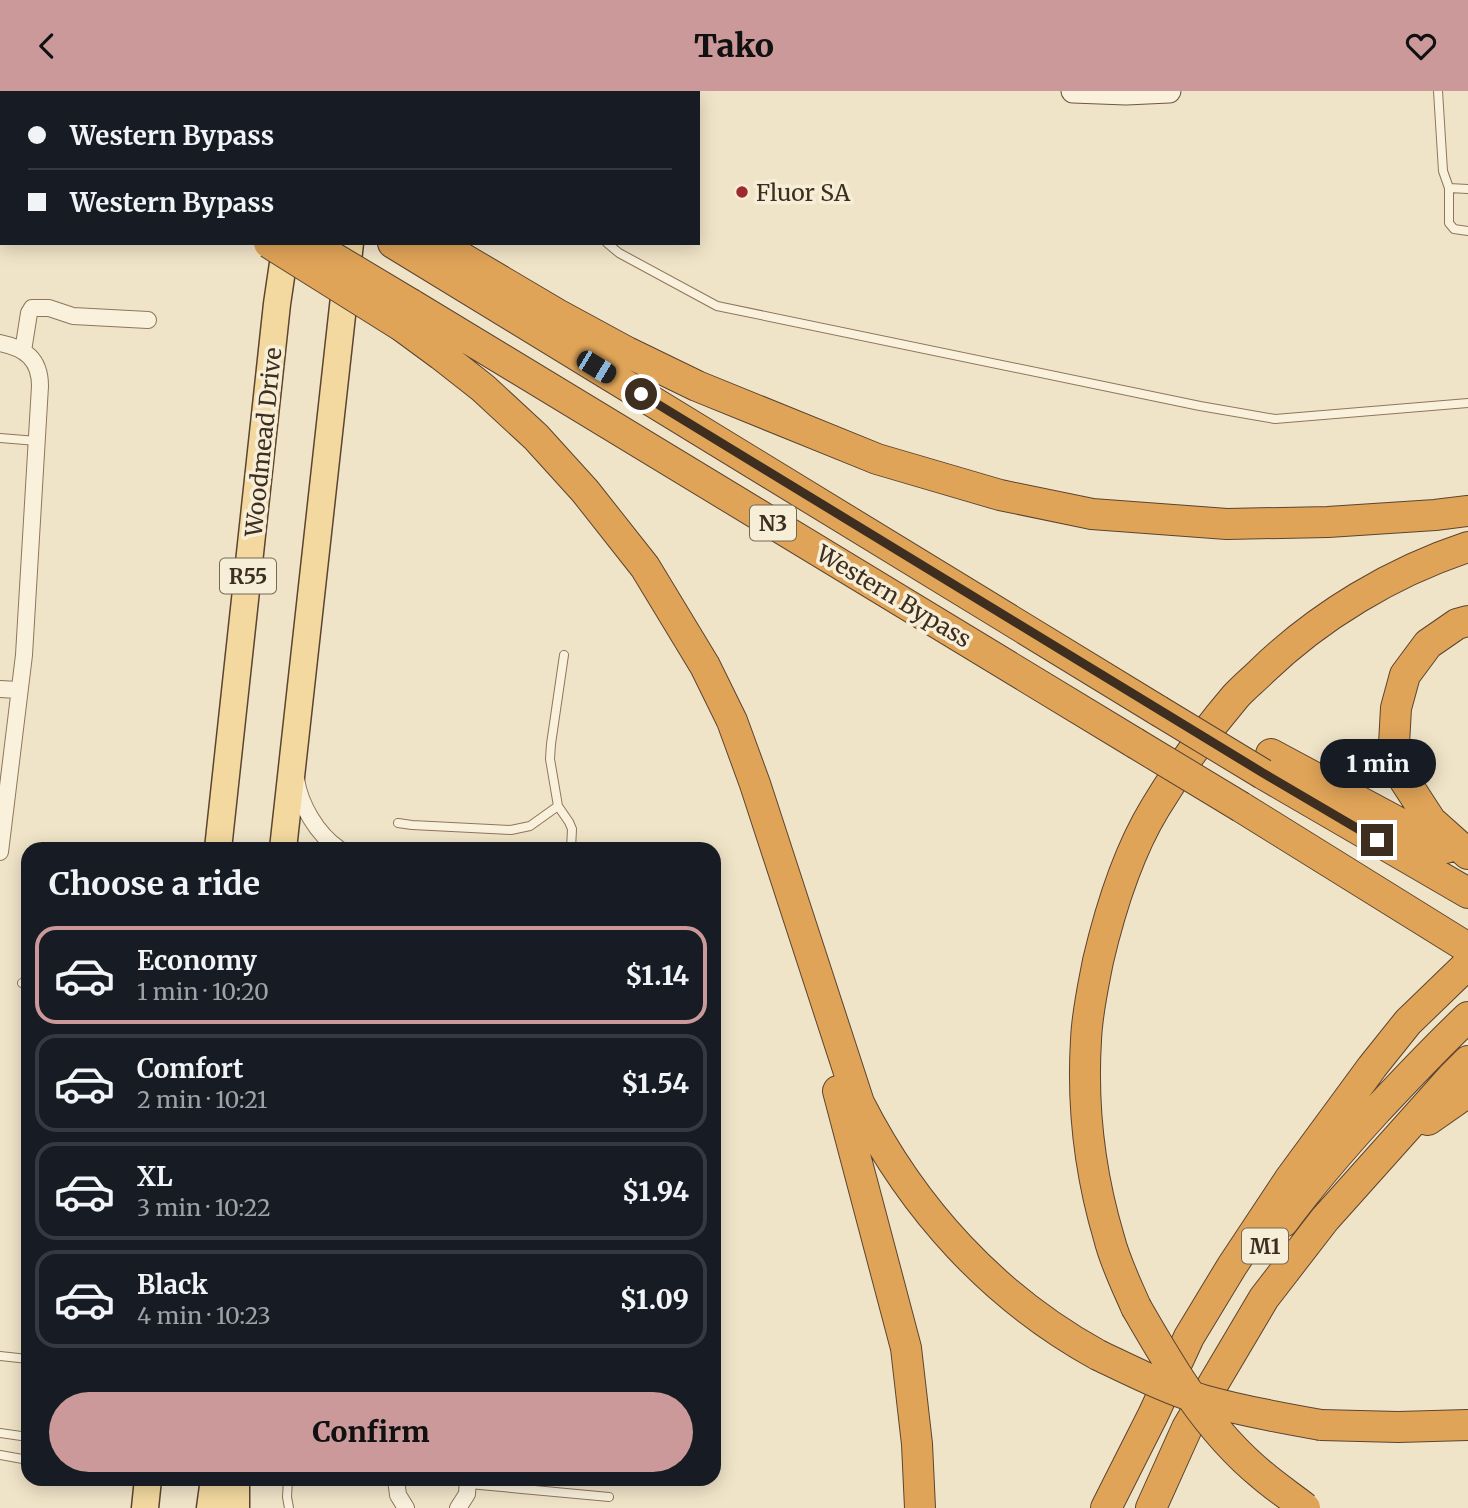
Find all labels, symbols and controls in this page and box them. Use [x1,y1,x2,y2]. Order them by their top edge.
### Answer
text: Tako [694,26,774,66]
icon: back [28,27,66,65]
icon: heart [1402,27,1440,65]
text: Western Bypass [70,119,274,152]
place label: Fluor SA [756,178,851,207]
marker: Fluor SA [734,184,750,200]
text: Western Bypass [70,186,274,219]
street label: Woodmead Drive [239,346,287,539]
car [573,347,620,387]
route start [625,378,657,410]
road number: N3 [750,505,796,541]
street label: Western Bypass [811,538,977,654]
road number: R55 [220,559,276,594]
callout: 1 min [1319,739,1435,787]
text: 1 min [1346,749,1410,778]
route end [1361,824,1393,856]
text: Choose a ride [49,864,260,904]
icon: car [53,944,116,1007]
text: Economy [137,944,257,977]
text: $1.14 [625,959,689,992]
text: 1 min · 10:20 [137,977,269,1006]
icon: car [53,1052,116,1115]
text: Comfort [137,1052,243,1085]
text: $1.54 [621,1067,689,1100]
text: 2 min · 10:21 [137,1085,268,1114]
icon: car [53,1160,116,1223]
text: XL [137,1160,173,1193]
text: $1.94 [622,1175,689,1208]
text: 3 min · 10:22 [137,1193,271,1222]
road number: M1 [1242,1229,1288,1263]
icon: car [53,1268,116,1331]
text: Black [137,1268,208,1301]
text: $1.09 [620,1283,689,1316]
text: 4 min · 10:23 [137,1301,271,1330]
button: Confirm [49,1392,693,1472]

